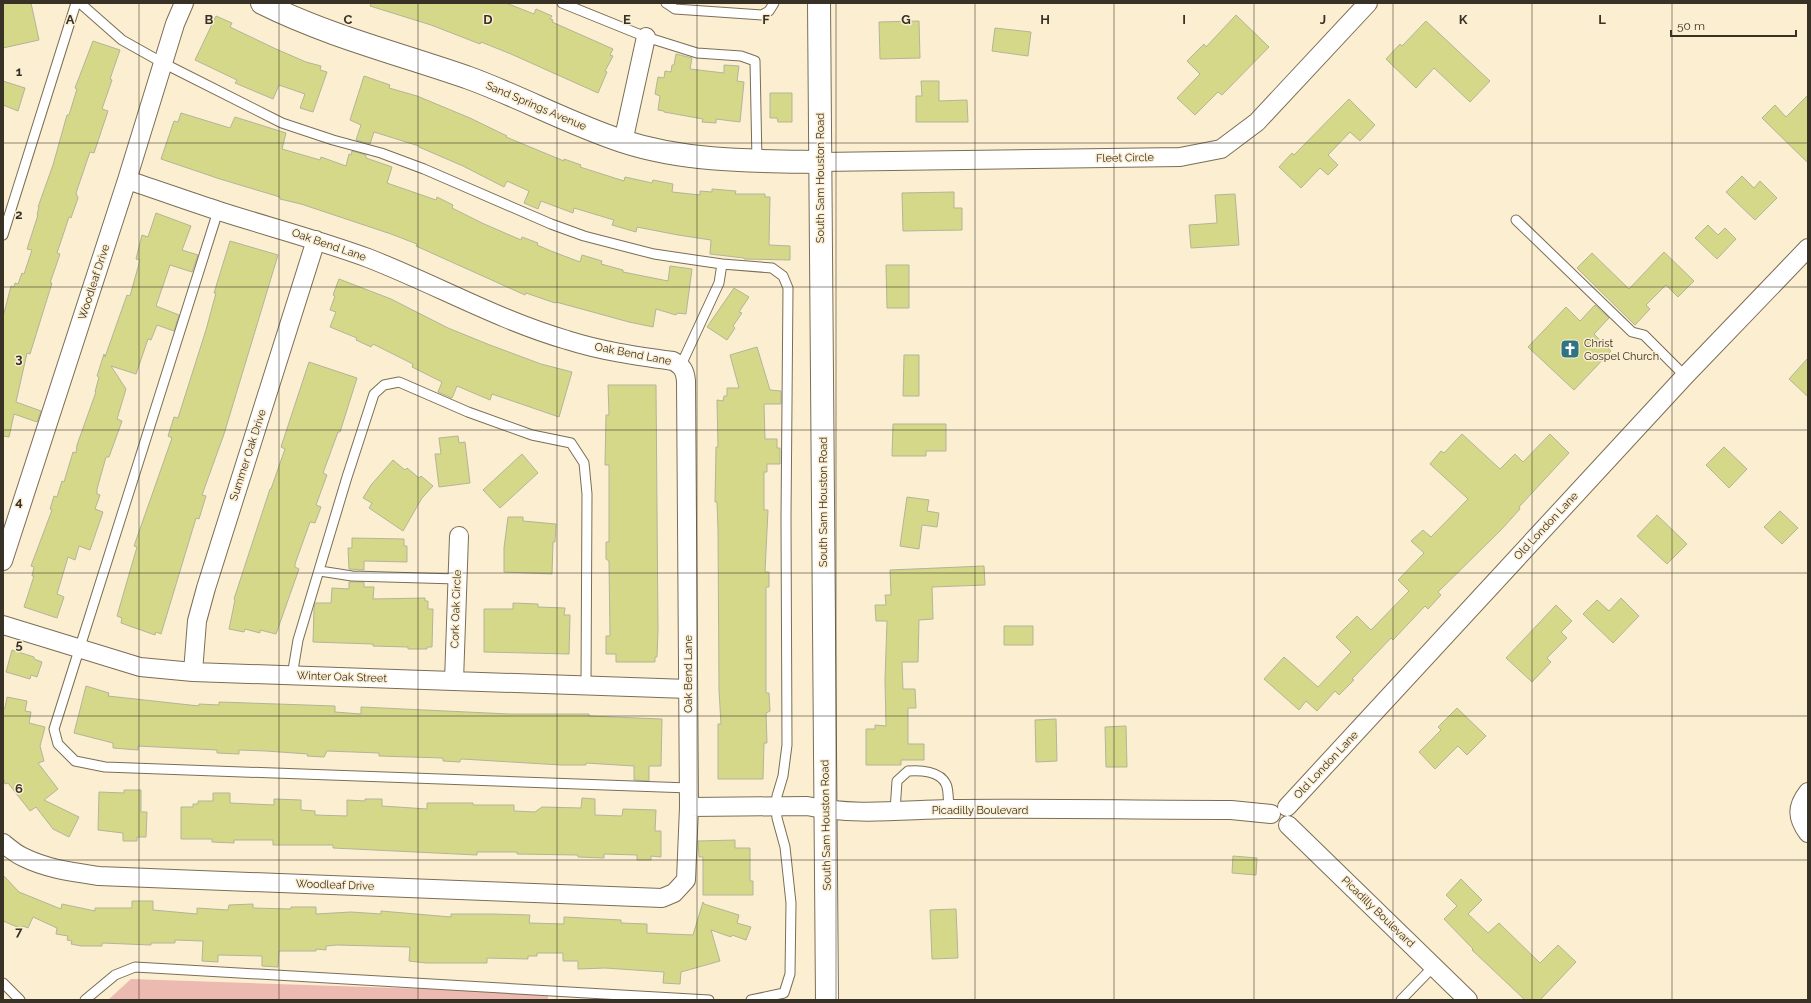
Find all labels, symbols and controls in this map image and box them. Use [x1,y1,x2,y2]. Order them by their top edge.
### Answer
text: A [66,12,75,27]
text: B [205,12,214,27]
text: C [344,12,353,27]
text: D [483,12,493,27]
text: E [623,12,631,27]
text: F [762,12,770,27]
text: G [901,12,911,27]
text: H [1040,12,1050,27]
text: I [1182,12,1186,27]
text: J [1320,12,1326,27]
text: K [1459,12,1468,27]
text: L [1598,12,1606,27]
scale bar [1671,12,1796,38]
text: 50 m [1677,19,1705,33]
text: 1 [16,64,23,79]
street label: Sand Springs Avenue [484,79,589,133]
street label: South Sam Houston Road [814,113,827,243]
street label: Fleet Circle [1096,151,1155,165]
text: 2 [15,207,23,222]
street label: Oak Bend Lane [290,226,368,264]
street label: Woodleaf Drive [76,242,112,321]
place label: Christ Gospel Church [1584,337,1659,363]
church icon: Christ Gospel Church [1559,338,1581,360]
street label: Oak Bend Lane [593,340,673,368]
text: 3 [15,351,23,366]
street label: Summer Oak Drive [227,407,269,502]
street label: South Sam Houston Road [817,437,830,567]
street label: Old London Lane [1511,489,1581,563]
text: 4 [15,494,23,509]
street label: Cork Oak Circle [448,569,464,648]
street label: Oak Bend Lane [682,634,695,713]
text: 5 [15,637,23,652]
street label: Winter Oak Street [297,669,388,685]
street label: Old London Lane [1291,728,1361,802]
street label: South Sam Houston Road [818,760,834,890]
text: 6 [15,781,23,796]
street label: Picadilly Boulevard [932,804,1029,817]
street label: Picadilly Boulevard [1339,874,1417,950]
street label: Woodleaf Drive [296,877,375,893]
text: 7 [15,924,23,939]

